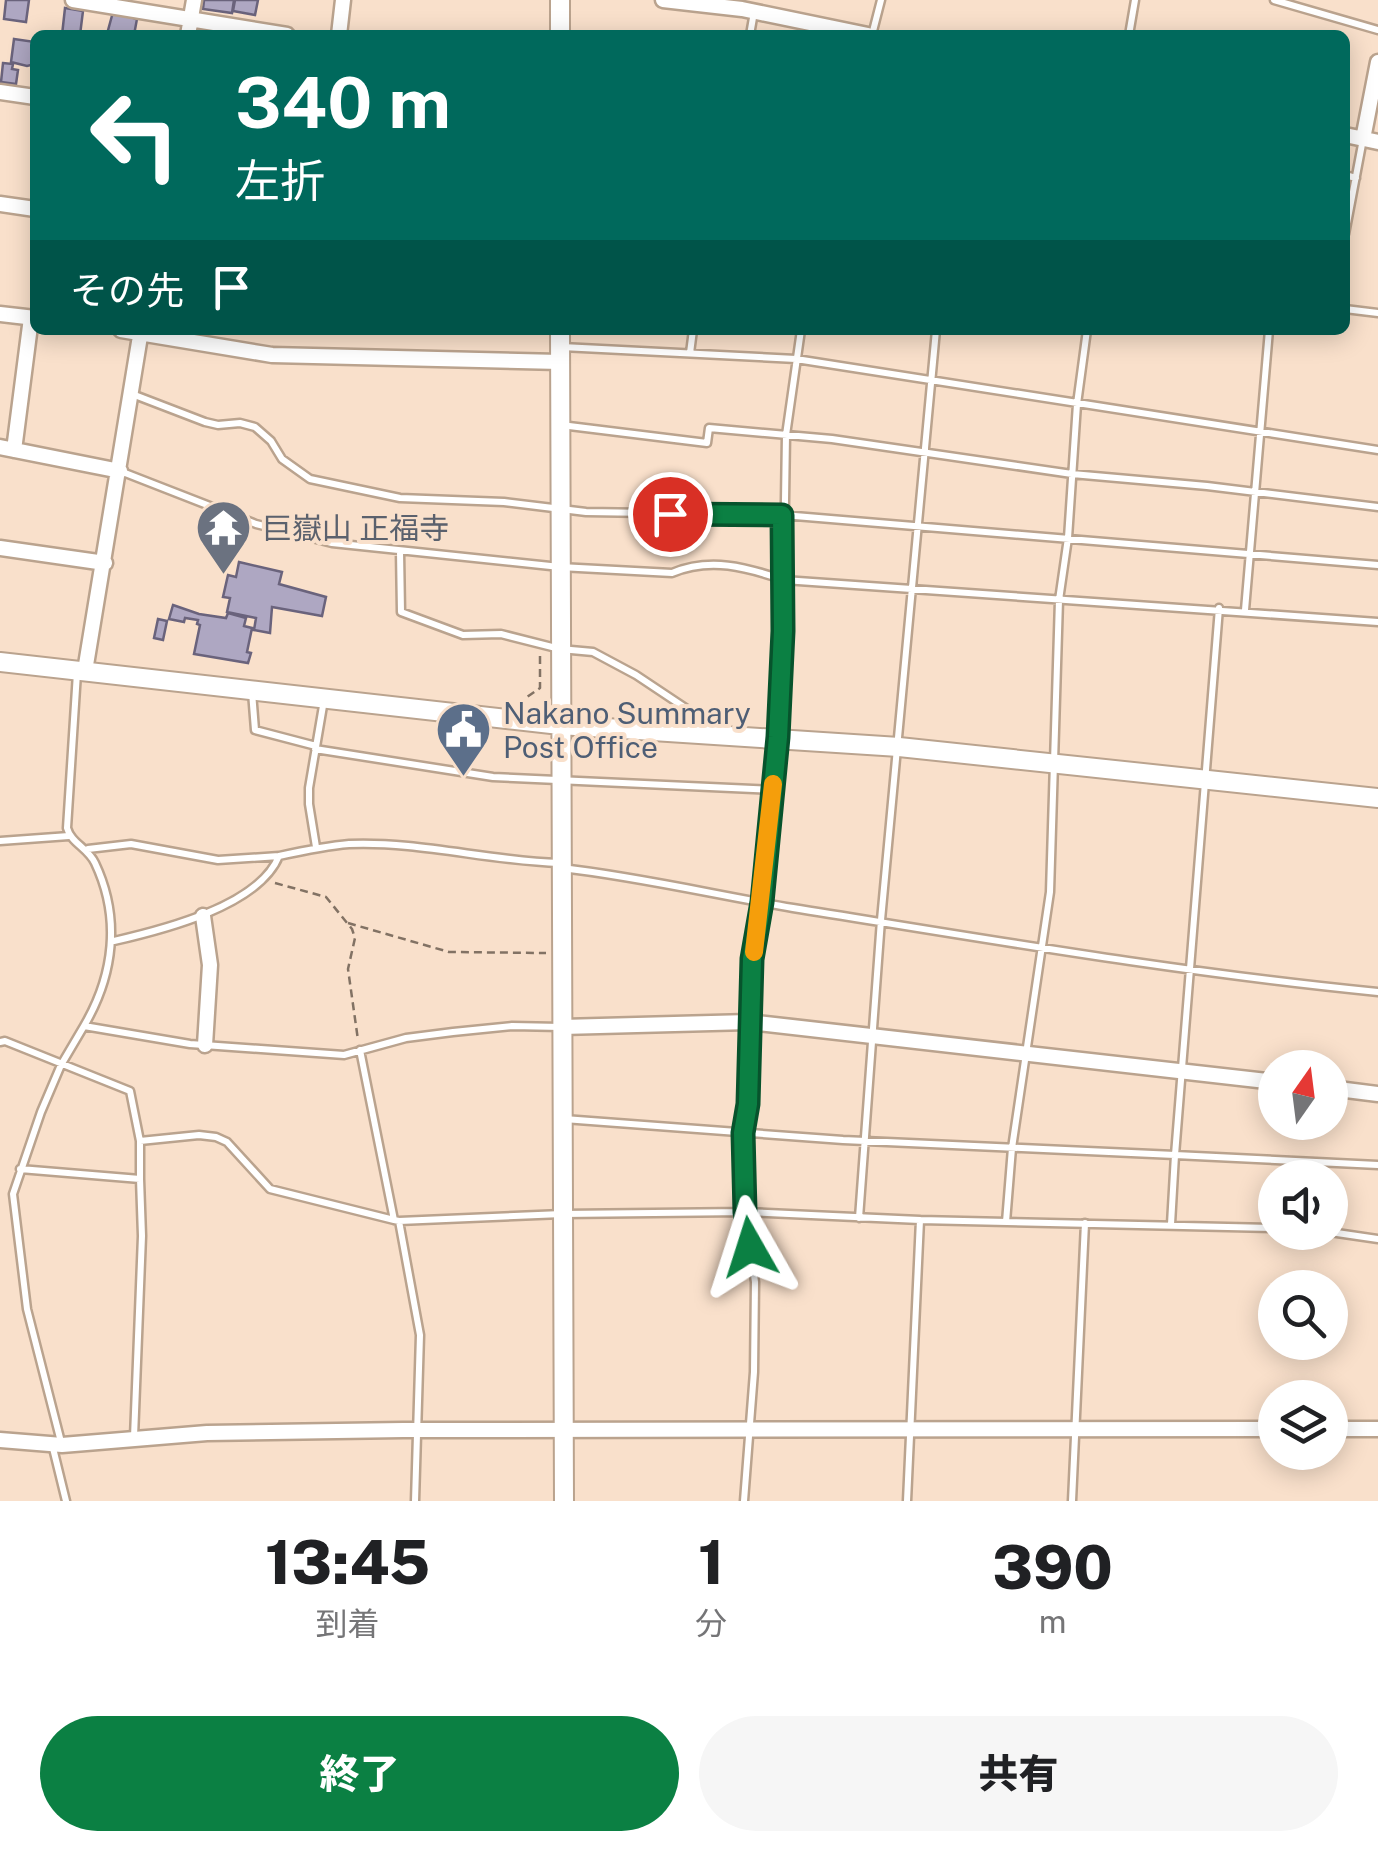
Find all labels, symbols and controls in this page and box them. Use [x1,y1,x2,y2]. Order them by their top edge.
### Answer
text: 340 m [235,61,451,144]
icon: left [70,70,200,200]
text: 左折 [235,154,325,207]
icon: arrive [204,260,259,315]
text: その先 [70,268,184,313]
pin [628,472,713,557]
icon: arrive [643,487,698,542]
temple icon: 巨嶽山 正福寺 [193,498,253,577]
place label: 巨嶽山 正福寺 [262,510,449,546]
place label: Nakano Summary Post Office [503,695,751,765]
public building icon: Nakano Summary Post Office [434,700,494,779]
north arrow [1258,1050,1348,1140]
map controls [1258,1050,1348,1470]
button: sound [1258,1160,1348,1250]
position arrow [698,1195,802,1299]
button: search [1258,1270,1348,1360]
button: layers [1258,1380,1348,1470]
text: 13:45 [265,1527,430,1598]
text: 1 [698,1527,724,1598]
text: 390 [992,1532,1113,1603]
text: m [1039,1603,1066,1640]
text: 到着 [316,1605,380,1642]
text: 分 [695,1605,727,1642]
button: 終了 [40,1716,679,1831]
button: 共有 [699,1716,1338,1831]

